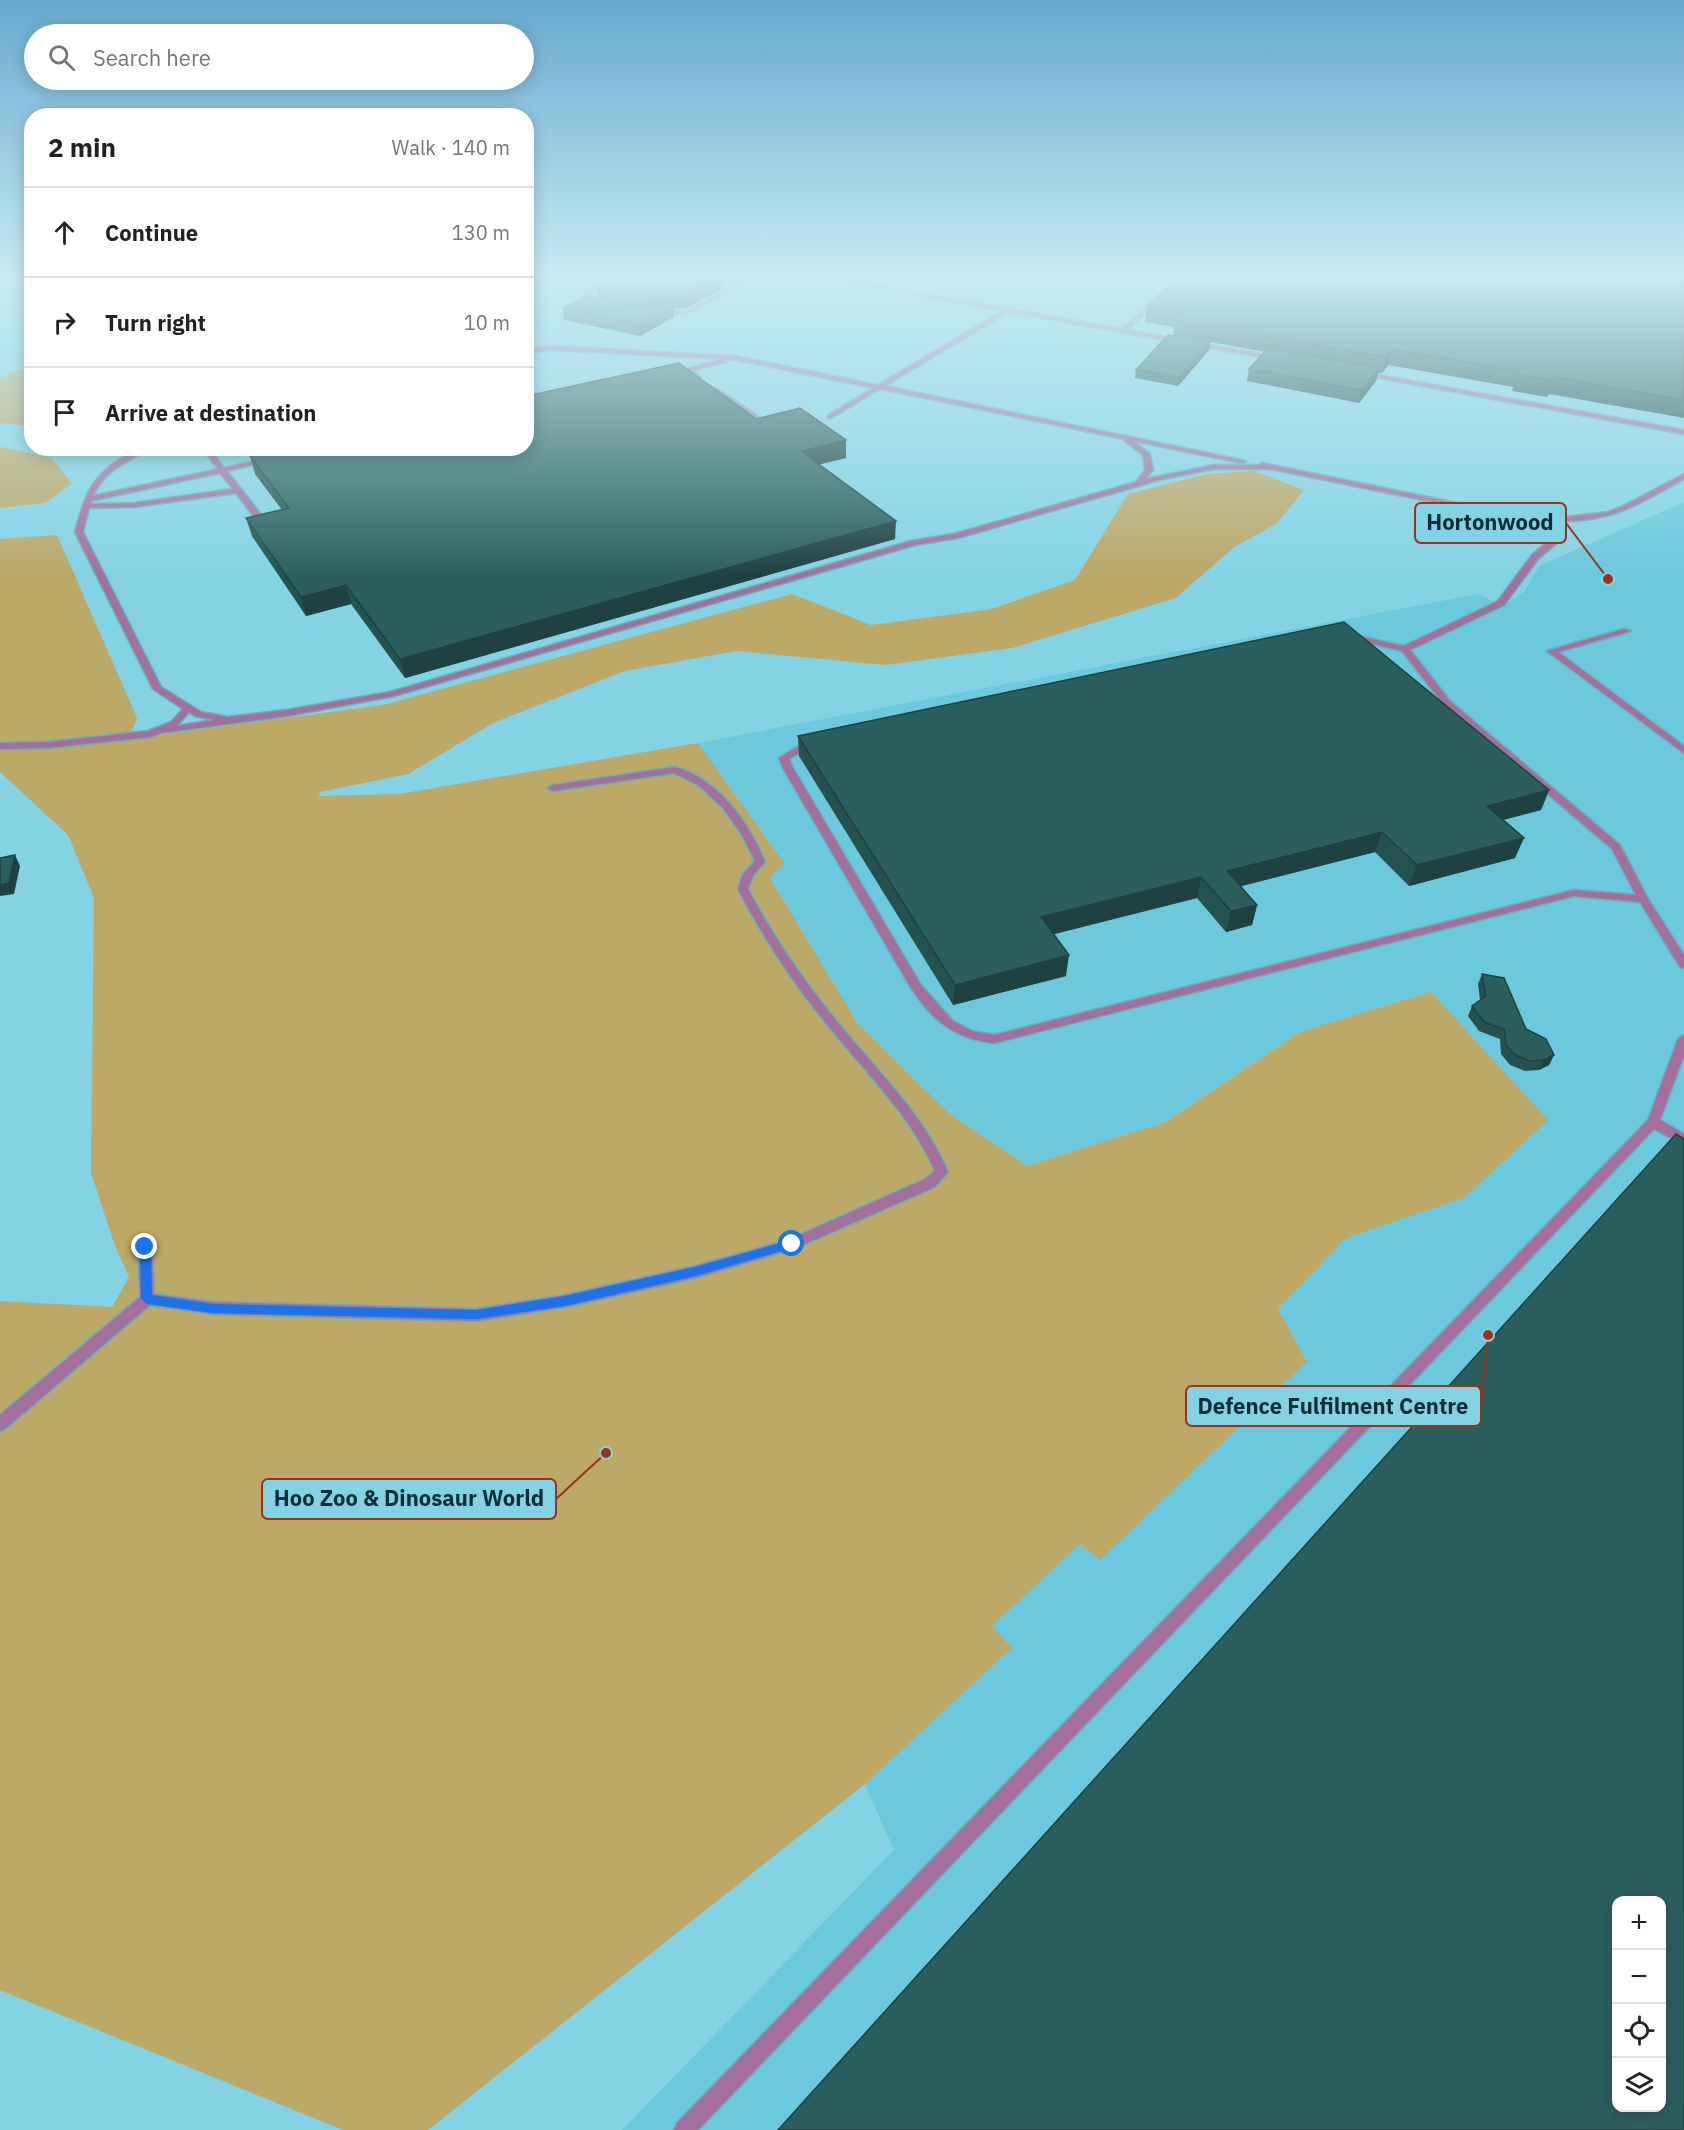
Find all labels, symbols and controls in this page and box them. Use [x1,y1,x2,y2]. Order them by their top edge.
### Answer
search box [24,24,534,90]
icon: search [45,41,78,74]
text: Search here [93,43,211,72]
text: 2 min [48,130,116,164]
text: Walk · 140 m [392,134,510,161]
icon: ahead [48,216,81,249]
text: Continue [105,218,198,247]
text: 130 m [452,219,510,246]
icon: right [48,306,81,339]
text: Turn right [105,308,206,337]
text: 10 m [464,309,510,336]
icon: arrive [48,396,81,429]
text: Arrive at destination [105,398,316,427]
callout: Hortonwood [1415,503,1566,543]
text: Hortonwood [1426,507,1554,536]
route start [778,1230,804,1256]
route end [131,1233,157,1259]
callout: Defence Fulfilment Centre [1186,1386,1481,1426]
text: Defence Fulfilment Centre [1198,1391,1468,1420]
callout: Hoo Zoo & Dinosaur World [262,1479,556,1519]
text: Hoo Zoo & Dinosaur World [274,1483,544,1512]
map controls [1612,1896,1666,2112]
button: + [1612,1896,1666,1950]
button: − [1612,1950,1666,2004]
button: locate [1612,2004,1666,2058]
button: layers [1612,2058,1666,2112]

